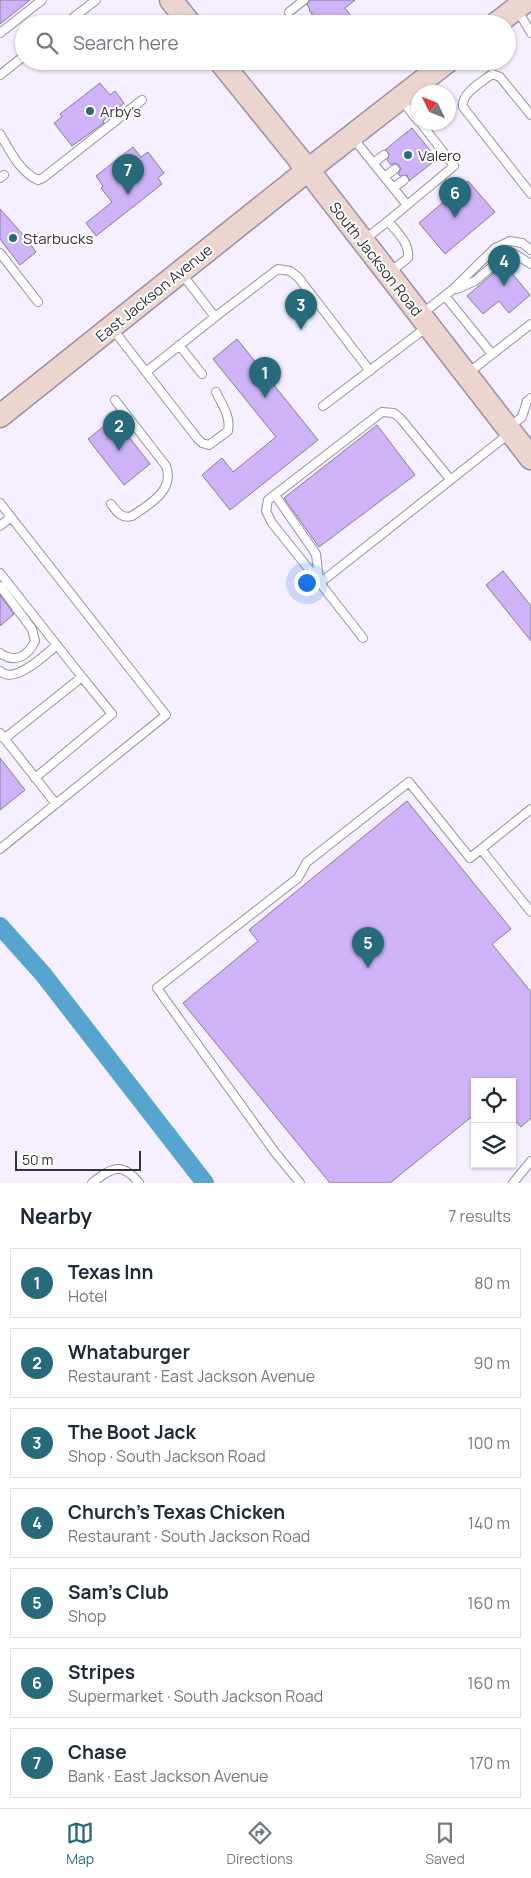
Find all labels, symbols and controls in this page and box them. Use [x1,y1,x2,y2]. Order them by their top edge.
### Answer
search box [15,15,516,70]
icon: search [33,29,61,57]
text: Search here [73,30,179,56]
north arrow [411,85,456,130]
place label: Arby's [100,101,141,122]
marker: Arby's [84,105,96,117]
place label: Valero [418,145,461,166]
marker: Valero [402,149,414,161]
pin: 7 [112,154,144,195]
pin: 6 [439,177,471,218]
street label: South Jackson Road [325,197,427,321]
place label: Starbucks [23,228,93,249]
marker: Starbucks [7,232,19,244]
street label: East Jackson Avenue [91,239,217,347]
pin: 4 [488,245,520,286]
pin: 3 [285,289,317,330]
pin: 1 [249,357,281,398]
pin: 2 [103,410,135,451]
your location [294,570,320,596]
pin: 5 [352,927,384,968]
map controls [471,1078,516,1168]
button: locate [471,1078,516,1123]
button: layers [471,1123,516,1168]
scale bar [15,1148,141,1171]
text: 50 m [22,1150,53,1169]
text: Nearby [20,1202,92,1230]
text: 7 results [448,1205,511,1227]
text: Texas Inn [68,1259,153,1285]
text: 1 [33,1272,41,1294]
text: 80 m [474,1272,510,1294]
text: Hotel [68,1285,108,1307]
text: Whataburger [68,1339,190,1365]
text: 2 [32,1352,42,1374]
text: 90 m [474,1352,510,1374]
text: Restaurant · East Jackson Avenue [68,1365,315,1387]
text: The Boot Jack [68,1419,196,1445]
text: 3 [32,1432,42,1454]
text: 100 m [467,1432,510,1454]
text: Shop · South Jackson Road [68,1445,266,1467]
text: Church's Texas Chicken [68,1499,285,1525]
text: 4 [32,1512,42,1534]
text: 140 m [468,1512,510,1534]
text: Restaurant · South Jackson Road [68,1525,310,1547]
text: Sam's Club [68,1579,169,1605]
text: 5 [32,1592,42,1614]
text: 160 m [467,1592,510,1614]
text: Shop [68,1605,106,1627]
text: Stripes [68,1659,135,1685]
text: 6 [32,1672,42,1694]
text: 160 m [467,1672,510,1694]
text: Supermarket · South Jackson Road [68,1685,323,1707]
text: Chase [68,1739,127,1765]
text: 7 [33,1752,41,1774]
text: 170 m [469,1752,510,1774]
text: Bank · East Jackson Avenue [68,1765,268,1787]
tab: Map [66,1819,94,1868]
tab: Directions [227,1819,293,1868]
tab: Saved [425,1819,465,1868]

